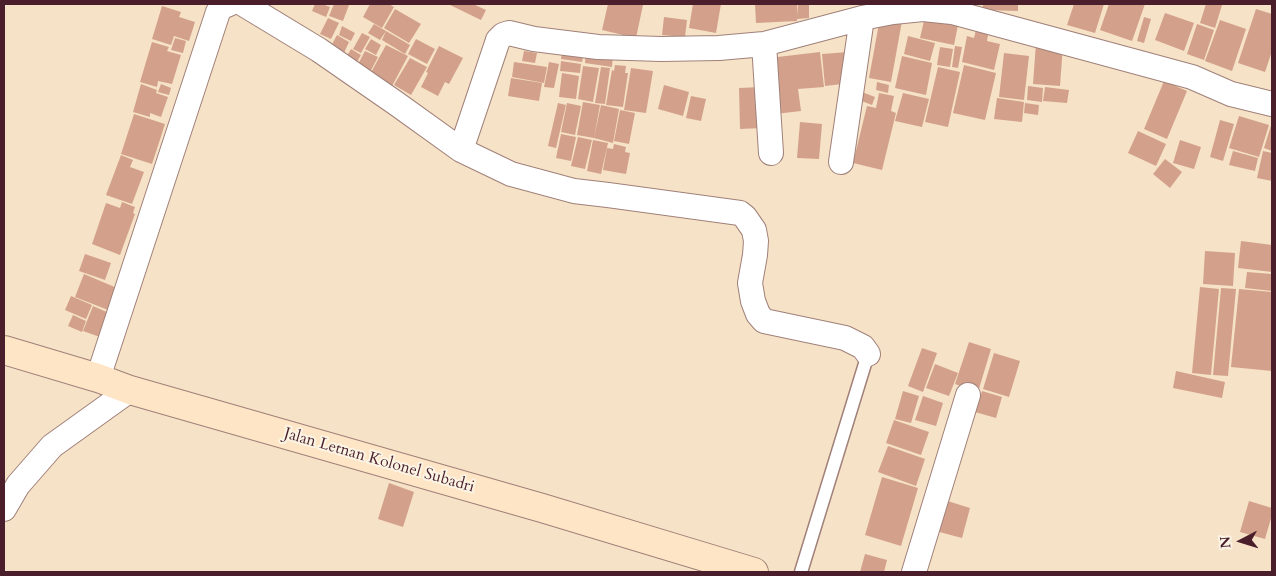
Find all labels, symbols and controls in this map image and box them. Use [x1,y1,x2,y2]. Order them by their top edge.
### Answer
street label: Jalan Letnan Kolonel Subadri [282,425,476,497]
north arrow [1216,516,1266,566]
text: N [1216,535,1236,549]

